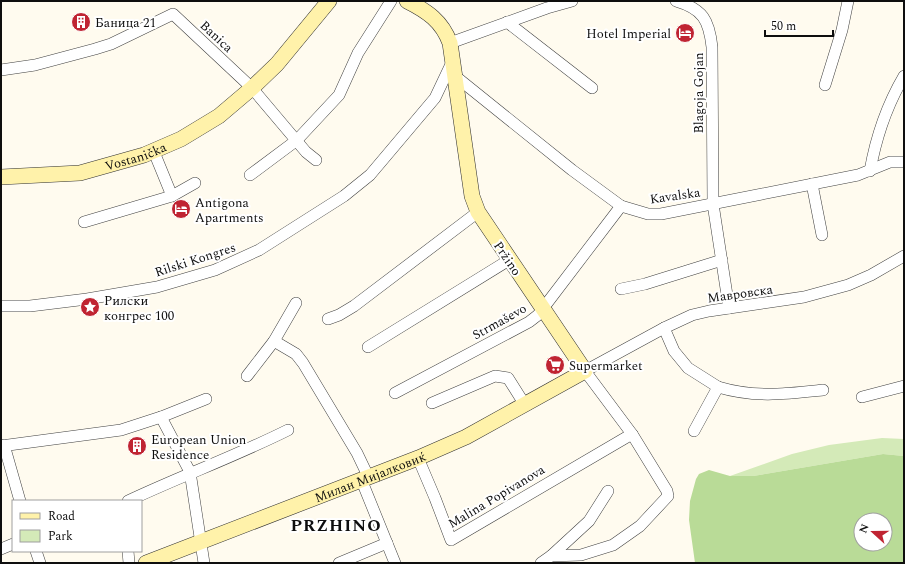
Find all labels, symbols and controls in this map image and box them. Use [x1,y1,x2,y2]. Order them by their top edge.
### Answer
building icon: Баница 21 [70,11,92,33]
scale bar [765,12,833,38]
place label: Баница 21 [95,13,156,33]
street label: Banica [195,16,238,58]
text: 50 m [771,17,796,36]
hotel icon: Hotel Imperial [674,22,696,44]
place label: Hotel Imperial [586,24,671,44]
street label: Blagoja Gojan [689,52,709,134]
street label: Vostanička [103,137,170,177]
street label: Kavalska [649,182,702,209]
place label: Antigona Apartments [195,193,264,228]
hotel icon: Antigona Apartments [170,198,192,220]
street label: Rilski Kongres [152,237,238,282]
street label: Pržino [488,237,526,280]
street label: Мавровска [706,279,775,308]
place label: Рилски конгрес 100 [104,291,175,326]
place icon: Рилски конгрес 100 [79,296,101,318]
street label: Strmaševo [469,299,530,345]
supermarket icon: Supermarket [544,354,566,376]
place label: Supermarket [569,356,643,376]
place label: European Union Residence [151,430,247,465]
building icon: European Union Residence [126,435,148,457]
street label: Милан Мијалковиќ [312,447,429,508]
street label: Malina Popivanova [444,460,549,534]
legend [12,500,142,552]
text: Road [48,507,75,526]
north arrow [853,512,893,552]
district label: PRZHINO [290,513,382,539]
text: N [855,521,874,536]
text: Park [48,527,73,546]

